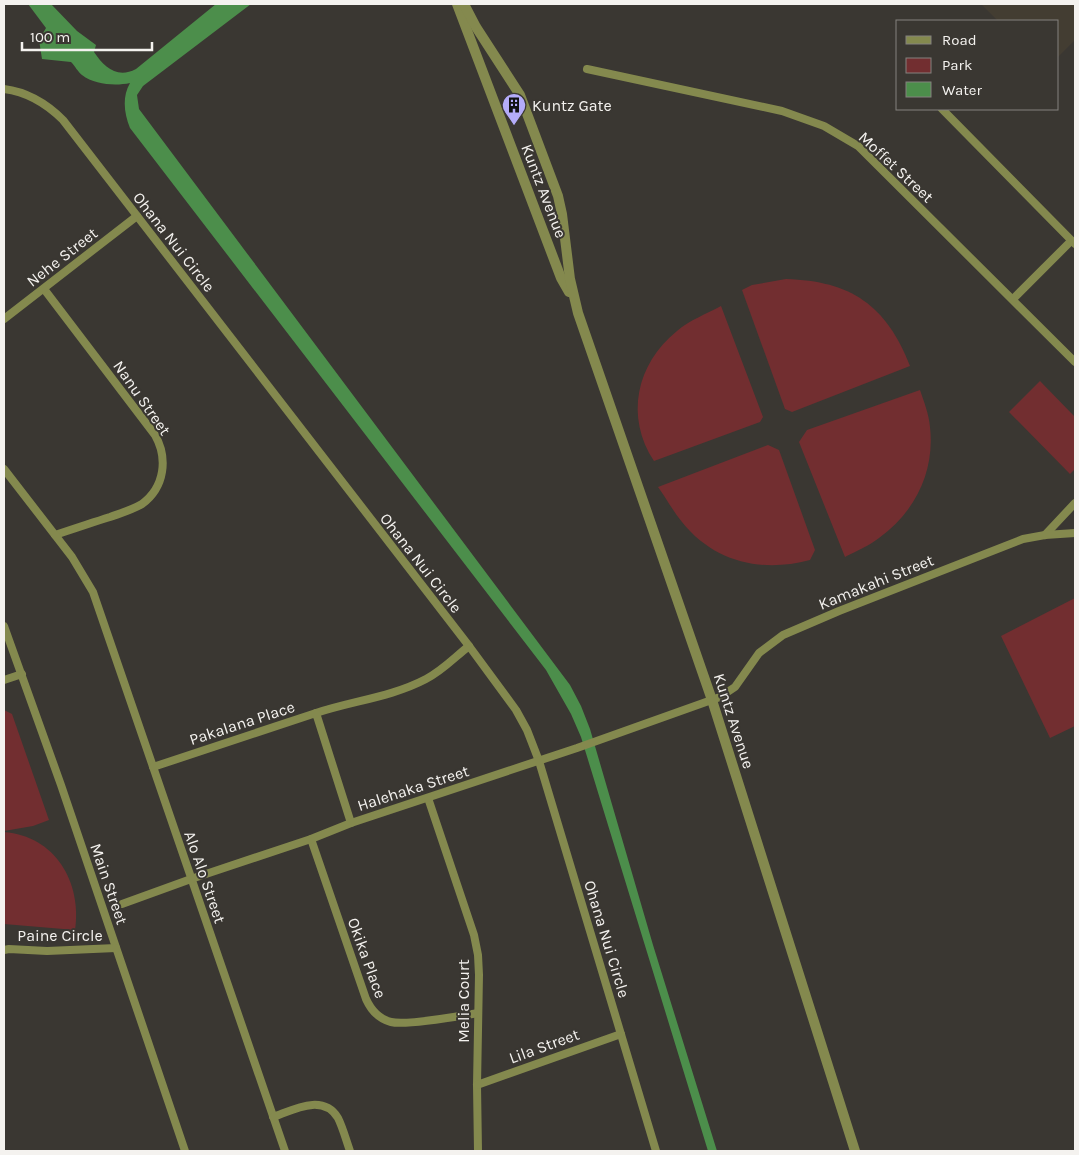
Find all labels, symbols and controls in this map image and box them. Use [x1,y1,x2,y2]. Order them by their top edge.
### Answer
scale bar [22,20,152,52]
legend [896,20,1059,110]
text: 100 m [30,28,70,46]
text: Road [942,31,977,49]
text: Park [942,56,972,74]
text: Water [942,81,983,99]
building icon: Kuntz Gate [501,92,527,126]
place label: Kuntz Gate [532,96,612,115]
street label: Moffet Street [855,128,937,206]
street label: Kuntz Avenue [517,141,571,241]
street label: Ohana Nui Circle [129,188,219,296]
street label: Nehe Street [23,223,101,291]
street label: Nanu Street [109,357,175,439]
street label: Ohana Nui Circle [376,509,466,617]
street label: Kamakahi Street [816,550,936,614]
street label: Kuntz Avenue [710,671,758,771]
street label: Pakalana Place [187,697,297,749]
street label: Halehaka Street [355,761,471,815]
street label: Alo Alo Street [180,828,230,926]
street label: Main Street [86,841,132,927]
street label: Ohana Nui Circle [580,878,634,1000]
street label: Okika Place [344,915,390,1001]
street label: Paine Circle [17,926,103,945]
street label: Melia Court [454,959,473,1043]
street label: Lila Street [506,1025,582,1067]

